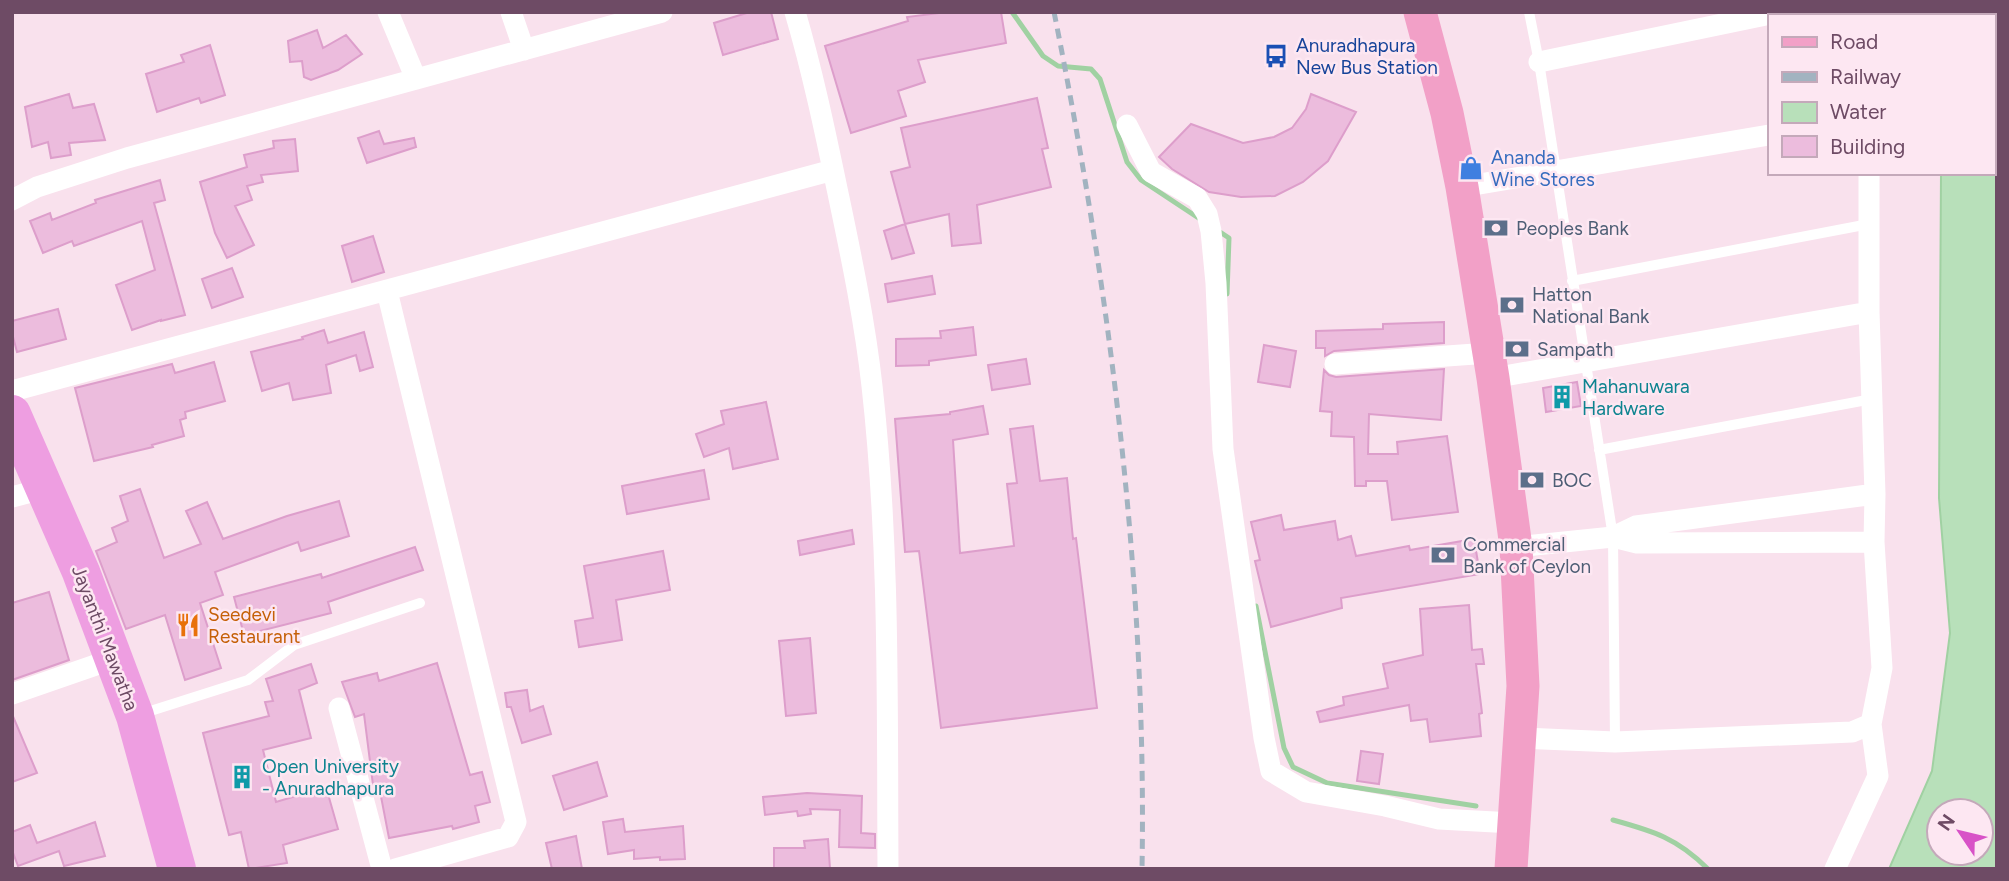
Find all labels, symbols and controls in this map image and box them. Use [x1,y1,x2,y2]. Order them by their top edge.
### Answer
legend [1768,14,1995,175]
text: Road [1830,29,1878,54]
place label: Anuradhapura New Bus Station [1296,34,1438,79]
bus stop icon: Anuradhapura New Bus Station [1262,42,1290,70]
text: Railway [1830,64,1901,89]
text: Water [1830,99,1886,124]
text: Building [1830,134,1905,159]
place label: Ananda Wine Stores [1491,146,1595,191]
shop icon: Ananda Wine Stores [1457,154,1485,182]
bank icon: Peoples Bank [1482,214,1510,242]
place label: Peoples Bank [1516,217,1629,240]
place label: Hatton National Bank [1532,283,1650,328]
bank icon: Hatton National Bank [1498,291,1526,319]
bank icon: Sampath [1503,335,1531,363]
place label: Sampath [1537,338,1613,361]
place label: Mahanuwara Hardware [1582,375,1690,420]
building icon: Mahanuwara Hardware [1548,383,1576,411]
bank icon: BOC [1518,466,1546,494]
place label: BOC [1552,469,1592,492]
place label: Commercial Bank of Ceylon [1463,533,1591,578]
bank icon: Commercial Bank of Ceylon [1429,541,1457,569]
street label: Jayanthi Mawatha [67,562,143,714]
place label: Seedevi Restaurant [208,603,300,648]
restaurant icon: Seedevi Restaurant [174,611,202,639]
place label: Open University - Anuradhapura [262,755,399,800]
building icon: Open University - Anuradhapura [228,763,256,791]
north arrow [1925,797,1995,867]
text: N [1933,810,1960,835]

